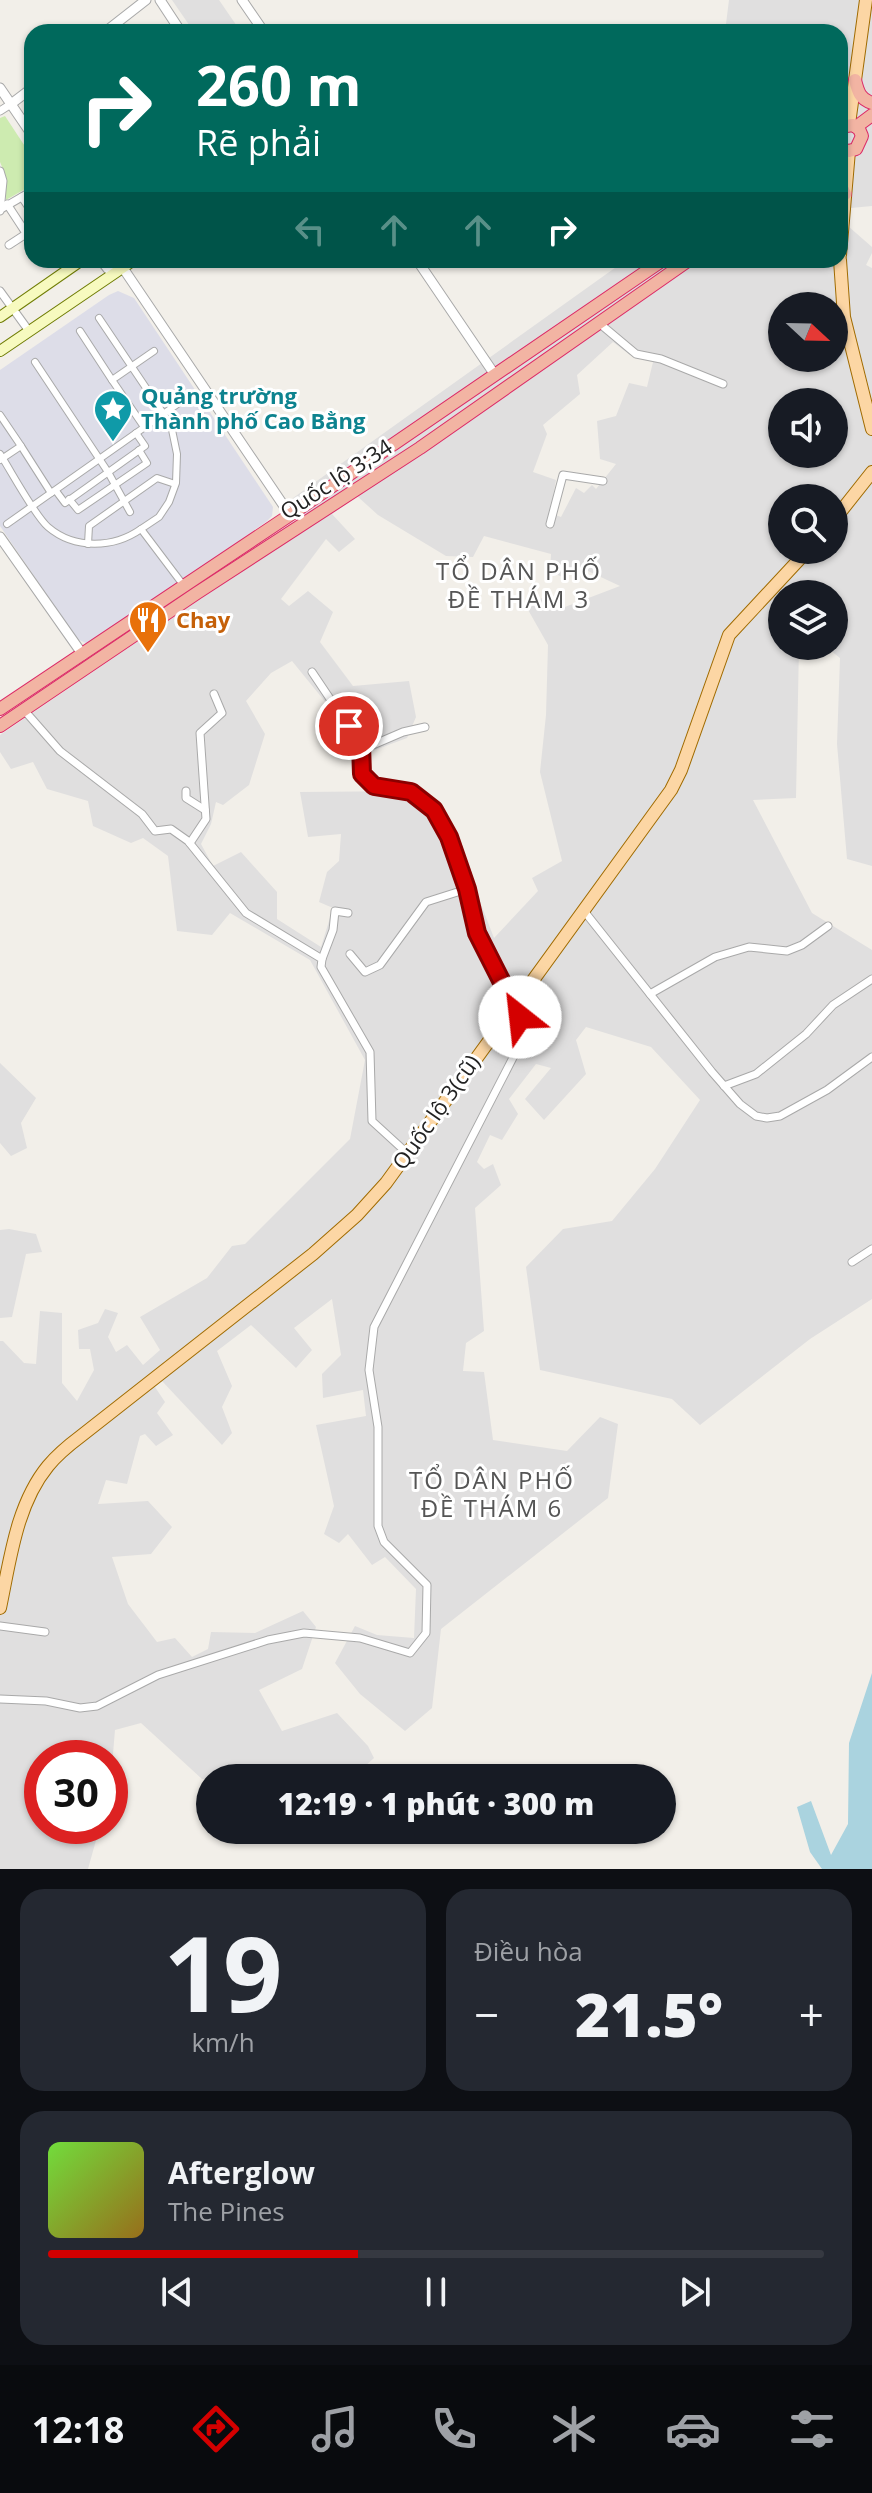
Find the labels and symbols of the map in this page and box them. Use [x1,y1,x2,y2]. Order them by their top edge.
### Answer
north arrow [768,292,848,372]
place label: Quảng trường Thành phố Cao Bằng [141,380,366,435]
place icon: Quảng trường Thành phố Cao Bằng [92,388,134,443]
street label: Quốc lộ 3;34 [274,430,398,526]
district label: TỔ DÂN PHỐ ĐỀ THÁM 3 [436,554,602,615]
restaurant icon: Chay [127,599,169,654]
place label: Chay [176,604,231,634]
pin [315,692,383,760]
position arrow [478,975,562,1059]
street label: Quốc lộ 3(cũ) [384,1048,486,1175]
district label: TỔ DÂN PHỐ ĐỀ THÁM 6 [409,1463,575,1524]
speed limit sign: 30 [24,1740,128,1844]

